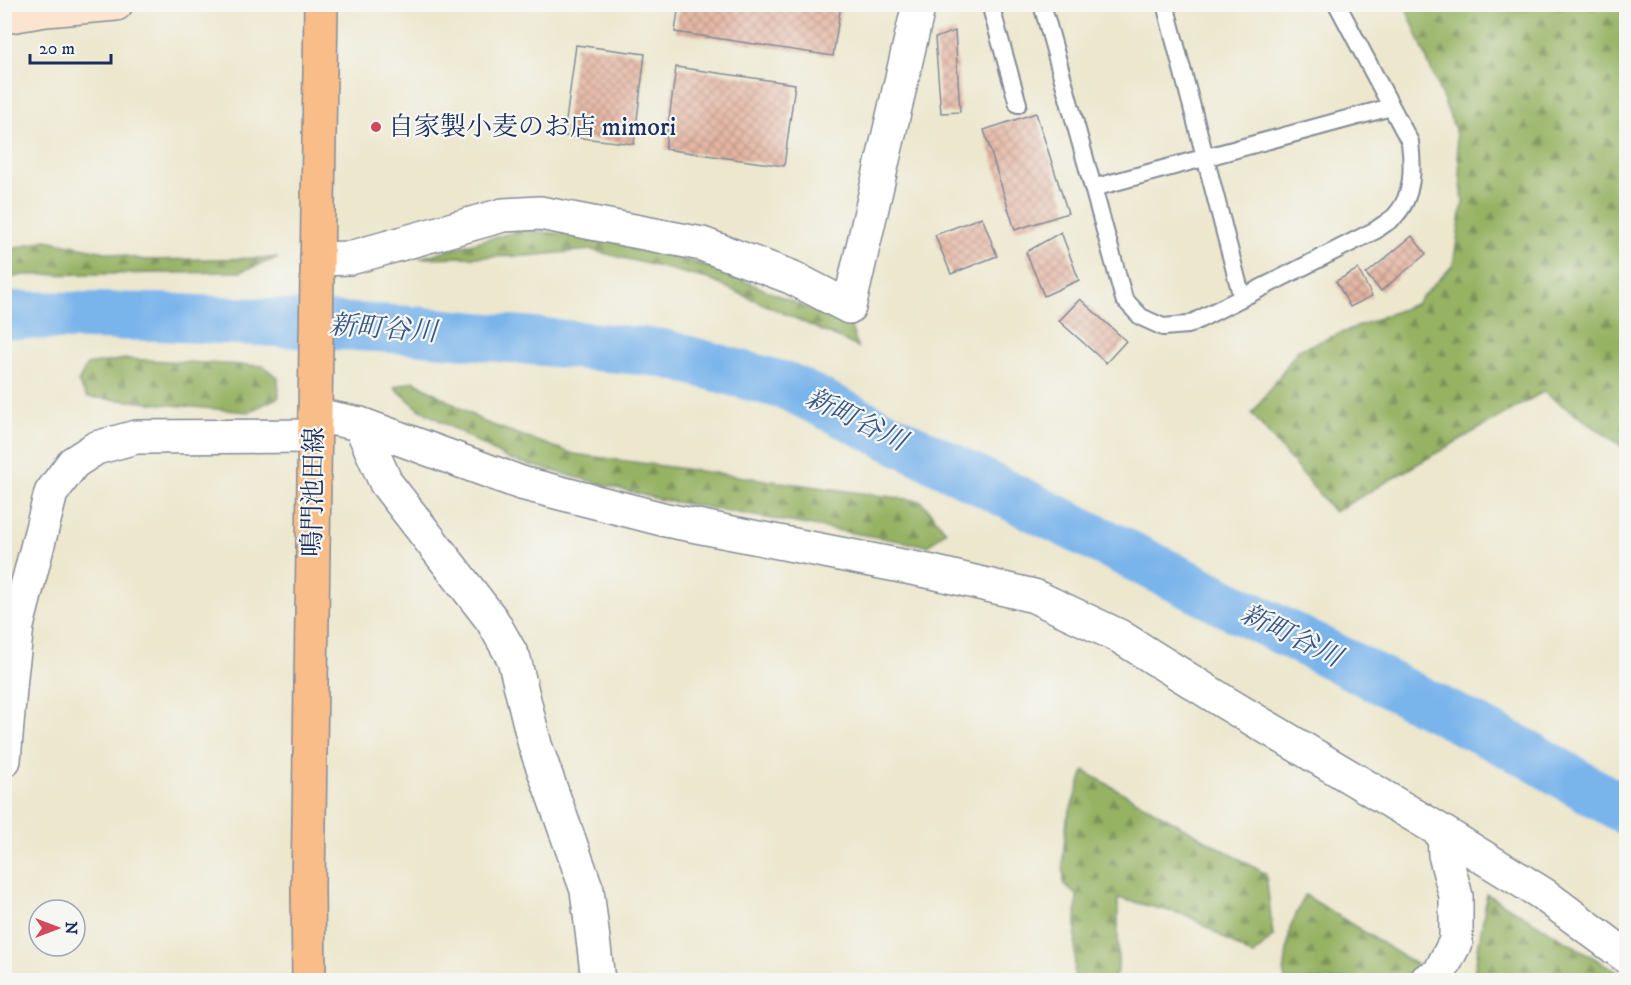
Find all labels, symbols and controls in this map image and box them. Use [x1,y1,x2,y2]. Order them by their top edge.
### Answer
scale bar [30,27,111,65]
text: 20 m [39,38,75,60]
place label: 自家製小麦のお店 mimori [388,111,676,144]
marker: 自家製小麦のお店 mimori [369,120,383,134]
water label: 新町谷川 [328,308,441,350]
water label: 新町谷川 [800,381,915,460]
street label: 鳴門池田線 [296,427,332,557]
water label: 新町谷川 [1235,597,1350,676]
north arrow [27,898,87,958]
text: N [61,921,81,935]

